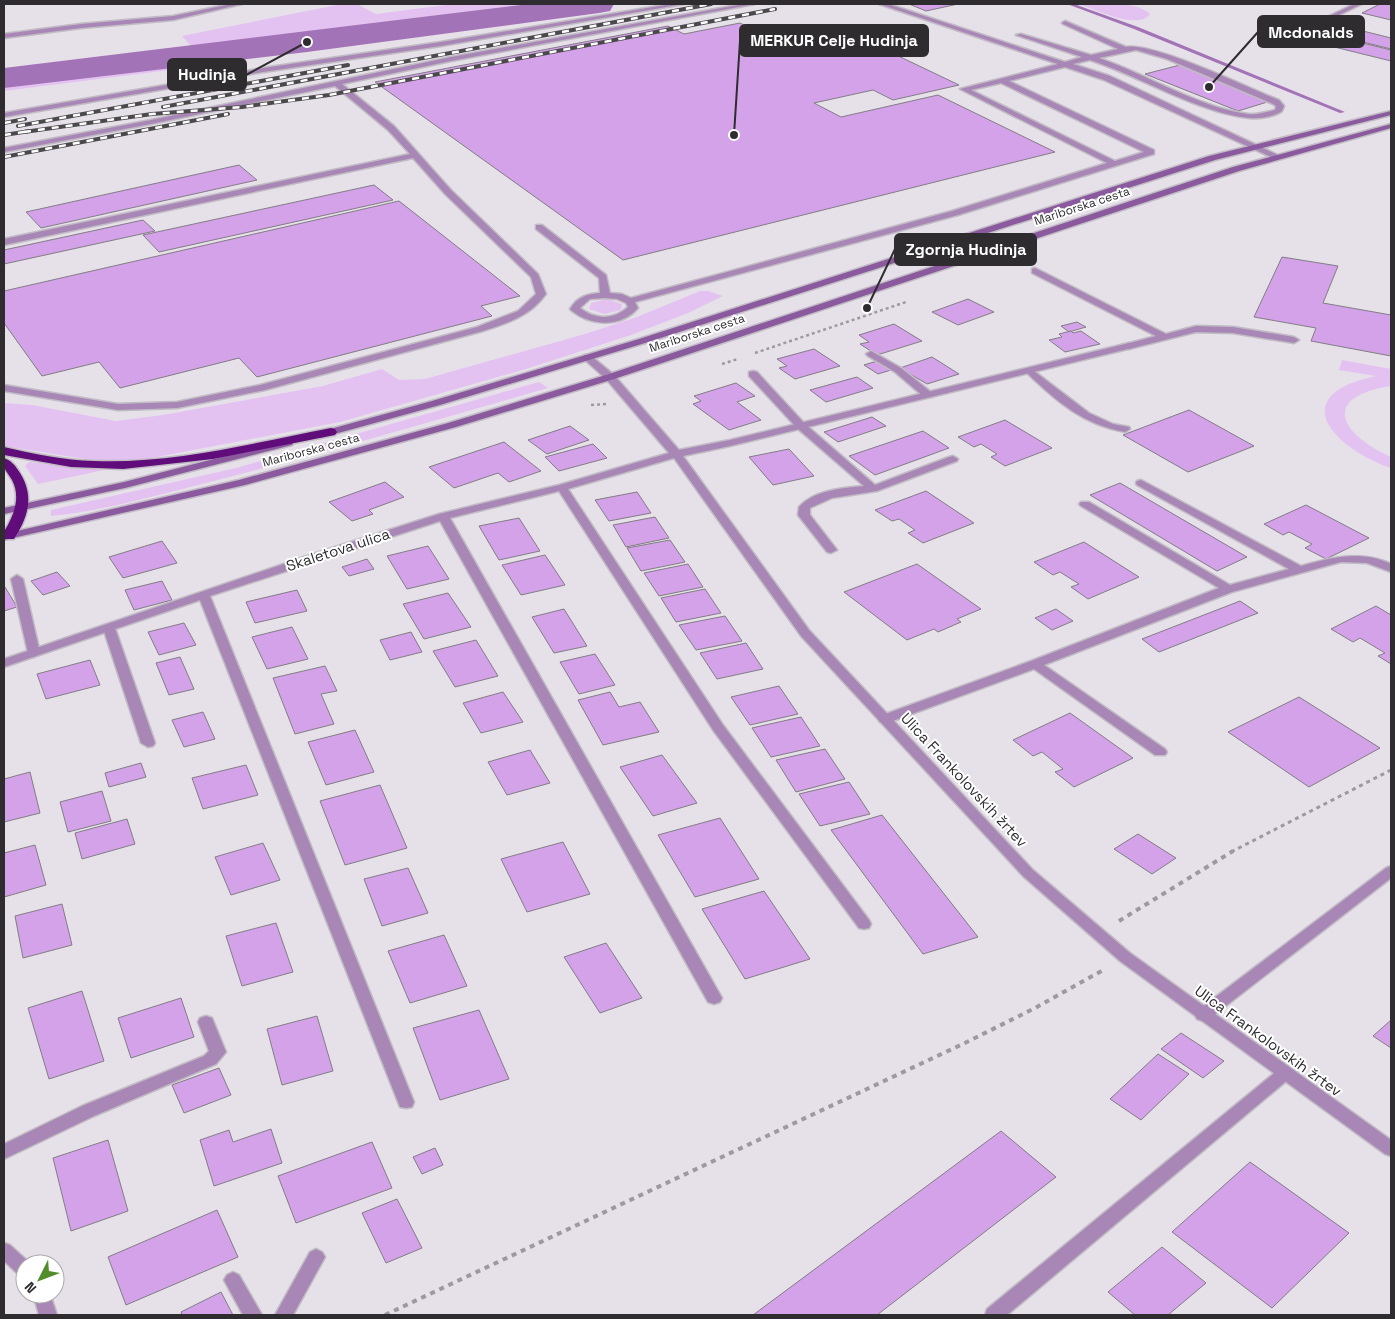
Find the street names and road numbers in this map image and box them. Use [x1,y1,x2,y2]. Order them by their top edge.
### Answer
street label: Mariborska cesta [1032,183,1132,229]
street label: Mariborska cesta [647,310,747,356]
street label: Mariborska cesta [261,429,361,471]
street label: Skaletova ulica [284,524,393,575]
street label: Ulica Frankolovskih žrtev [897,708,1032,851]
street label: Ulica Frankolovskih žrtev [1191,981,1345,1100]

